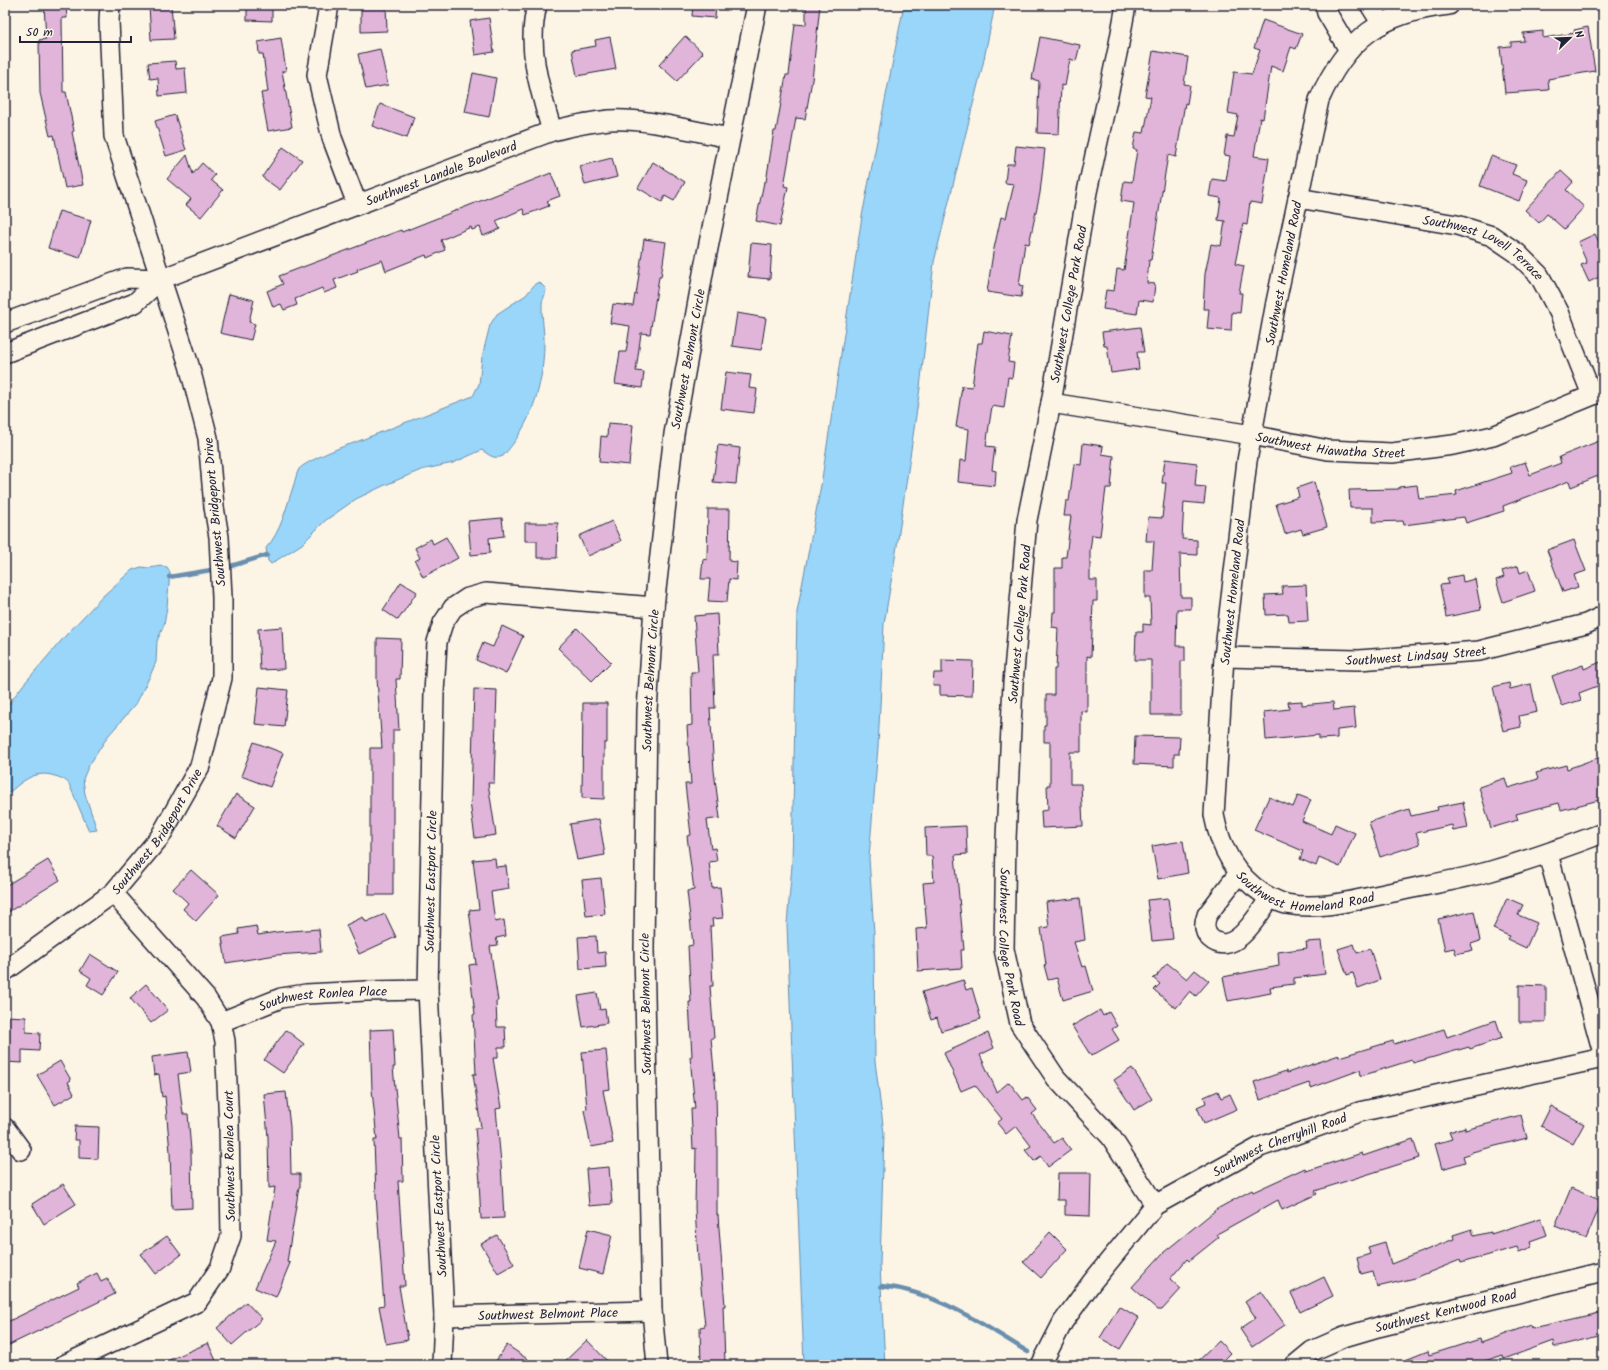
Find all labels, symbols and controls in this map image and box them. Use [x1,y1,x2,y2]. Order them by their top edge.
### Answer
scale bar [20,18,131,44]
north arrow [1550,18,1590,58]
text: 50 m [26,23,53,42]
text: N [1569,28,1588,41]
street label: Southwest Landale Boulevard [363,136,521,213]
street label: Southwest Homeland Road [1260,199,1309,347]
street label: Southwest Lovell Terrace [1421,210,1549,284]
street label: Southwest College Park Road [1045,223,1094,385]
street label: Southwest Belmont Circle [666,287,712,431]
street label: Southwest Hiawatha Street [1254,427,1408,465]
street label: Southwest Bridgeport Drive [199,436,232,587]
street label: Southwest Homeland Road [1215,518,1252,666]
street label: Southwest College Park Road [1003,543,1038,704]
street label: Southwest Belmont Circle [637,609,666,752]
street label: Southwest Lindsay Street [1345,640,1490,672]
street label: Southwest Bridgeport Drive [107,765,209,900]
street label: Southwest Eastport Circle [420,810,444,953]
street label: Southwest Homeland Road [1230,866,1377,918]
street label: Southwest College Park Road [992,868,1029,1029]
street label: Southwest Belmont Circle [635,933,658,1075]
street label: Southwest Ronlea Place [256,982,387,1018]
street label: Southwest Ronlea Court [219,1089,242,1222]
street label: Southwest Cherryhill Road [1209,1108,1350,1183]
street label: Southwest Eastport Circle [425,1134,454,1278]
street label: Southwest Kentwood Road [1373,1284,1520,1339]
street label: Southwest Belmont Place [478,1303,619,1327]

